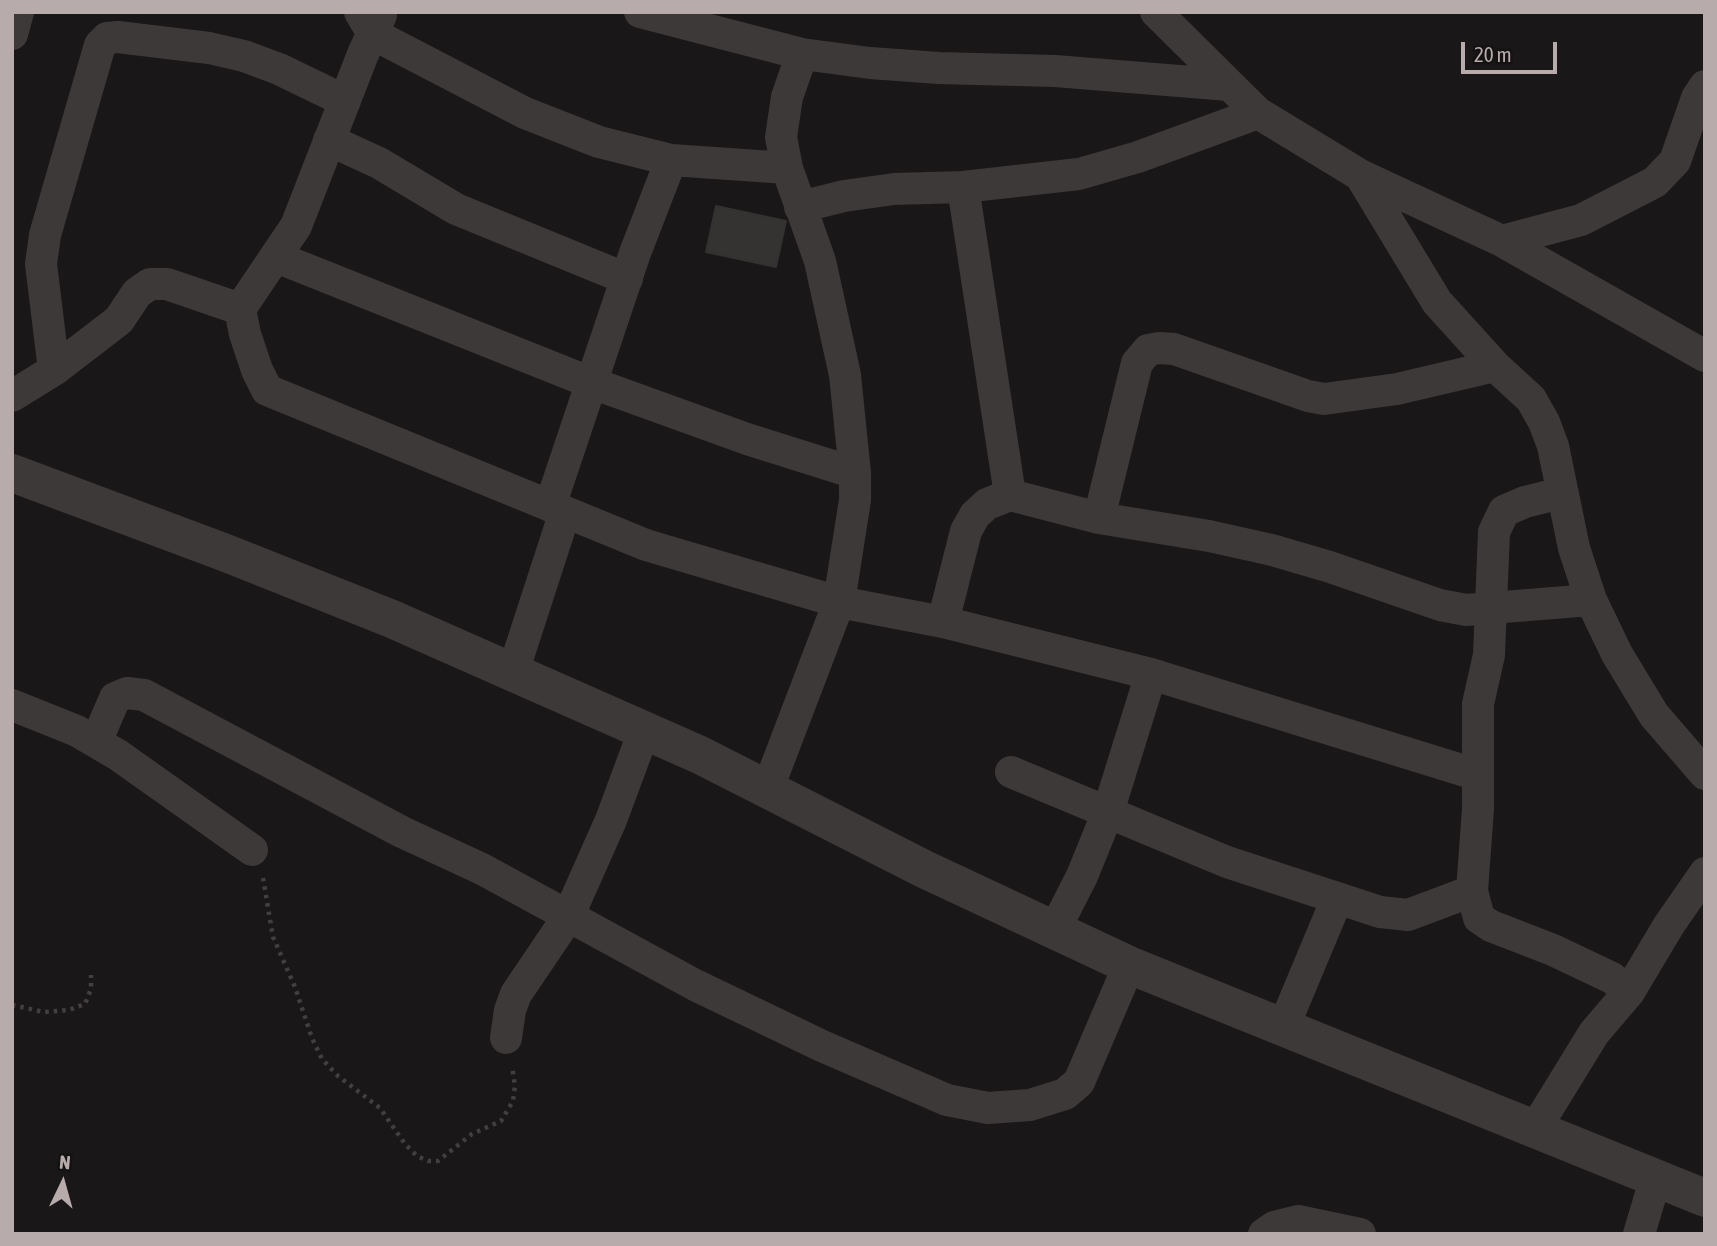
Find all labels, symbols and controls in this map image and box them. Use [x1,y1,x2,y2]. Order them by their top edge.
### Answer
scale bar [1465,28,1561,72]
text: 20 m [1474,42,1512,66]
north arrow [28,1148,98,1218]
text: N [58,1151,71,1174]

